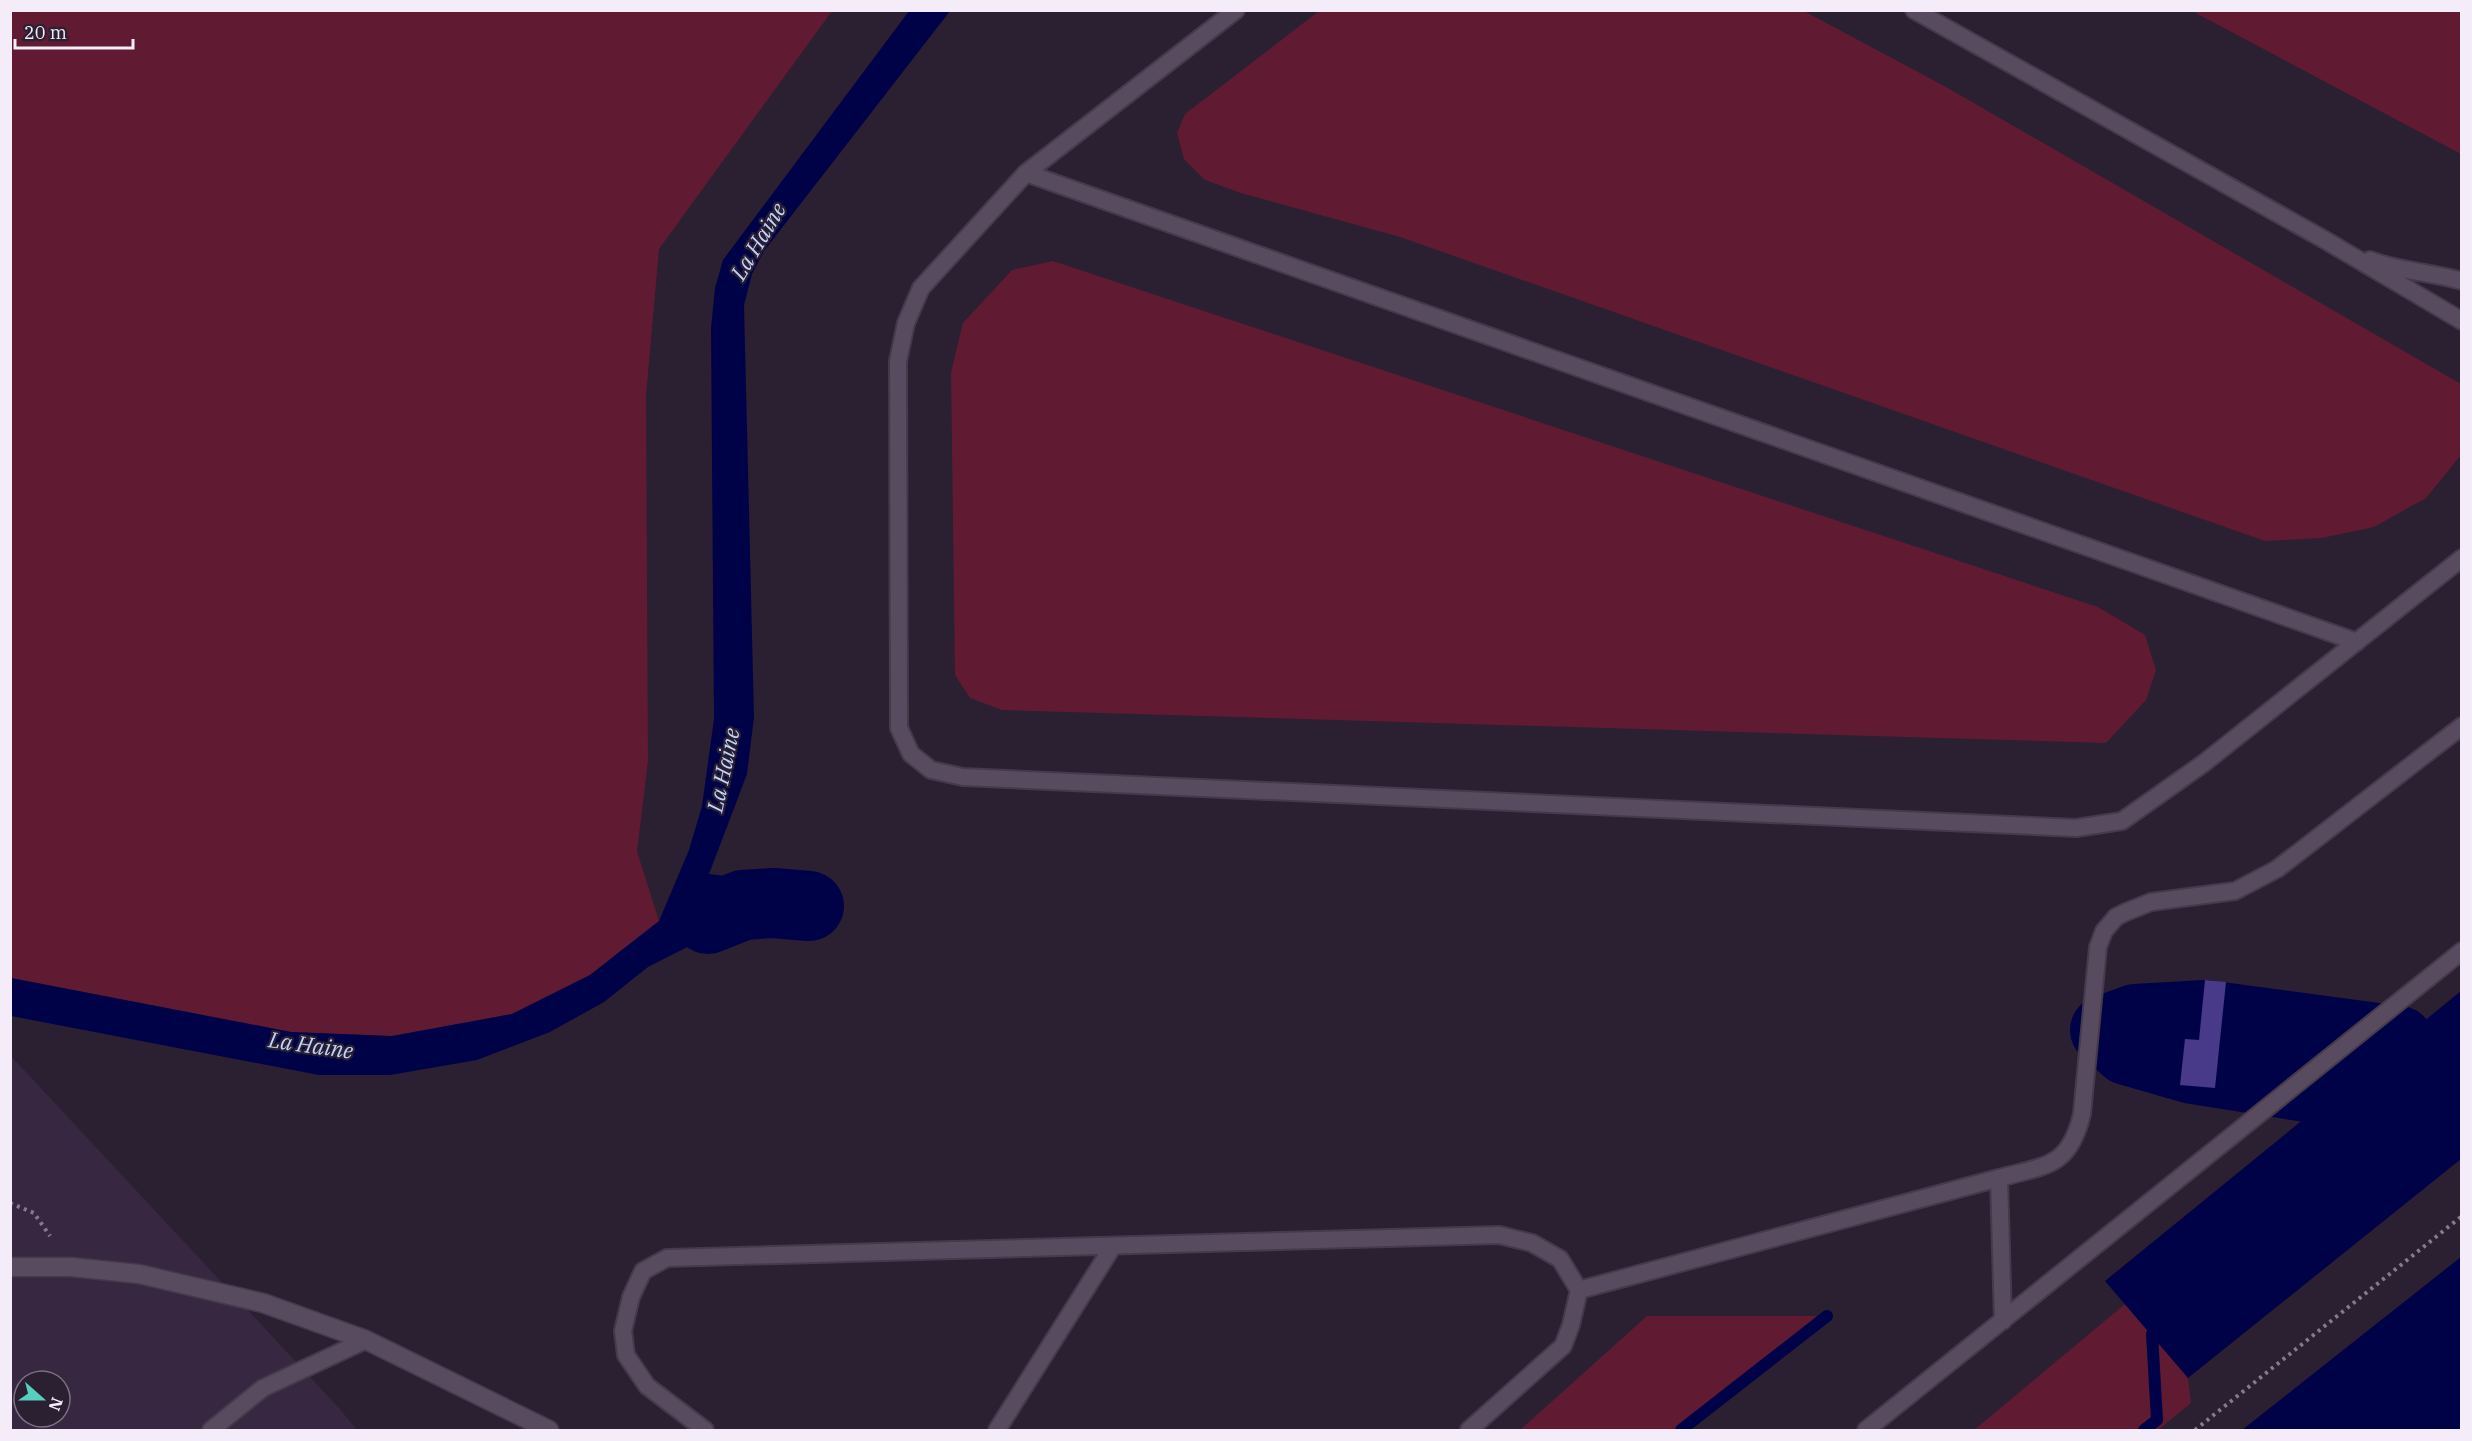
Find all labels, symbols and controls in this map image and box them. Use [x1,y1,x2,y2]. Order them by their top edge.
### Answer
scale bar [15,12,134,50]
text: 20 m [24,21,67,44]
water label: La Haine [723,197,792,286]
water label: La Haine [699,725,746,816]
water label: La Haine [266,1024,355,1065]
north arrow [12,1369,72,1429]
text: N [44,1395,68,1414]

